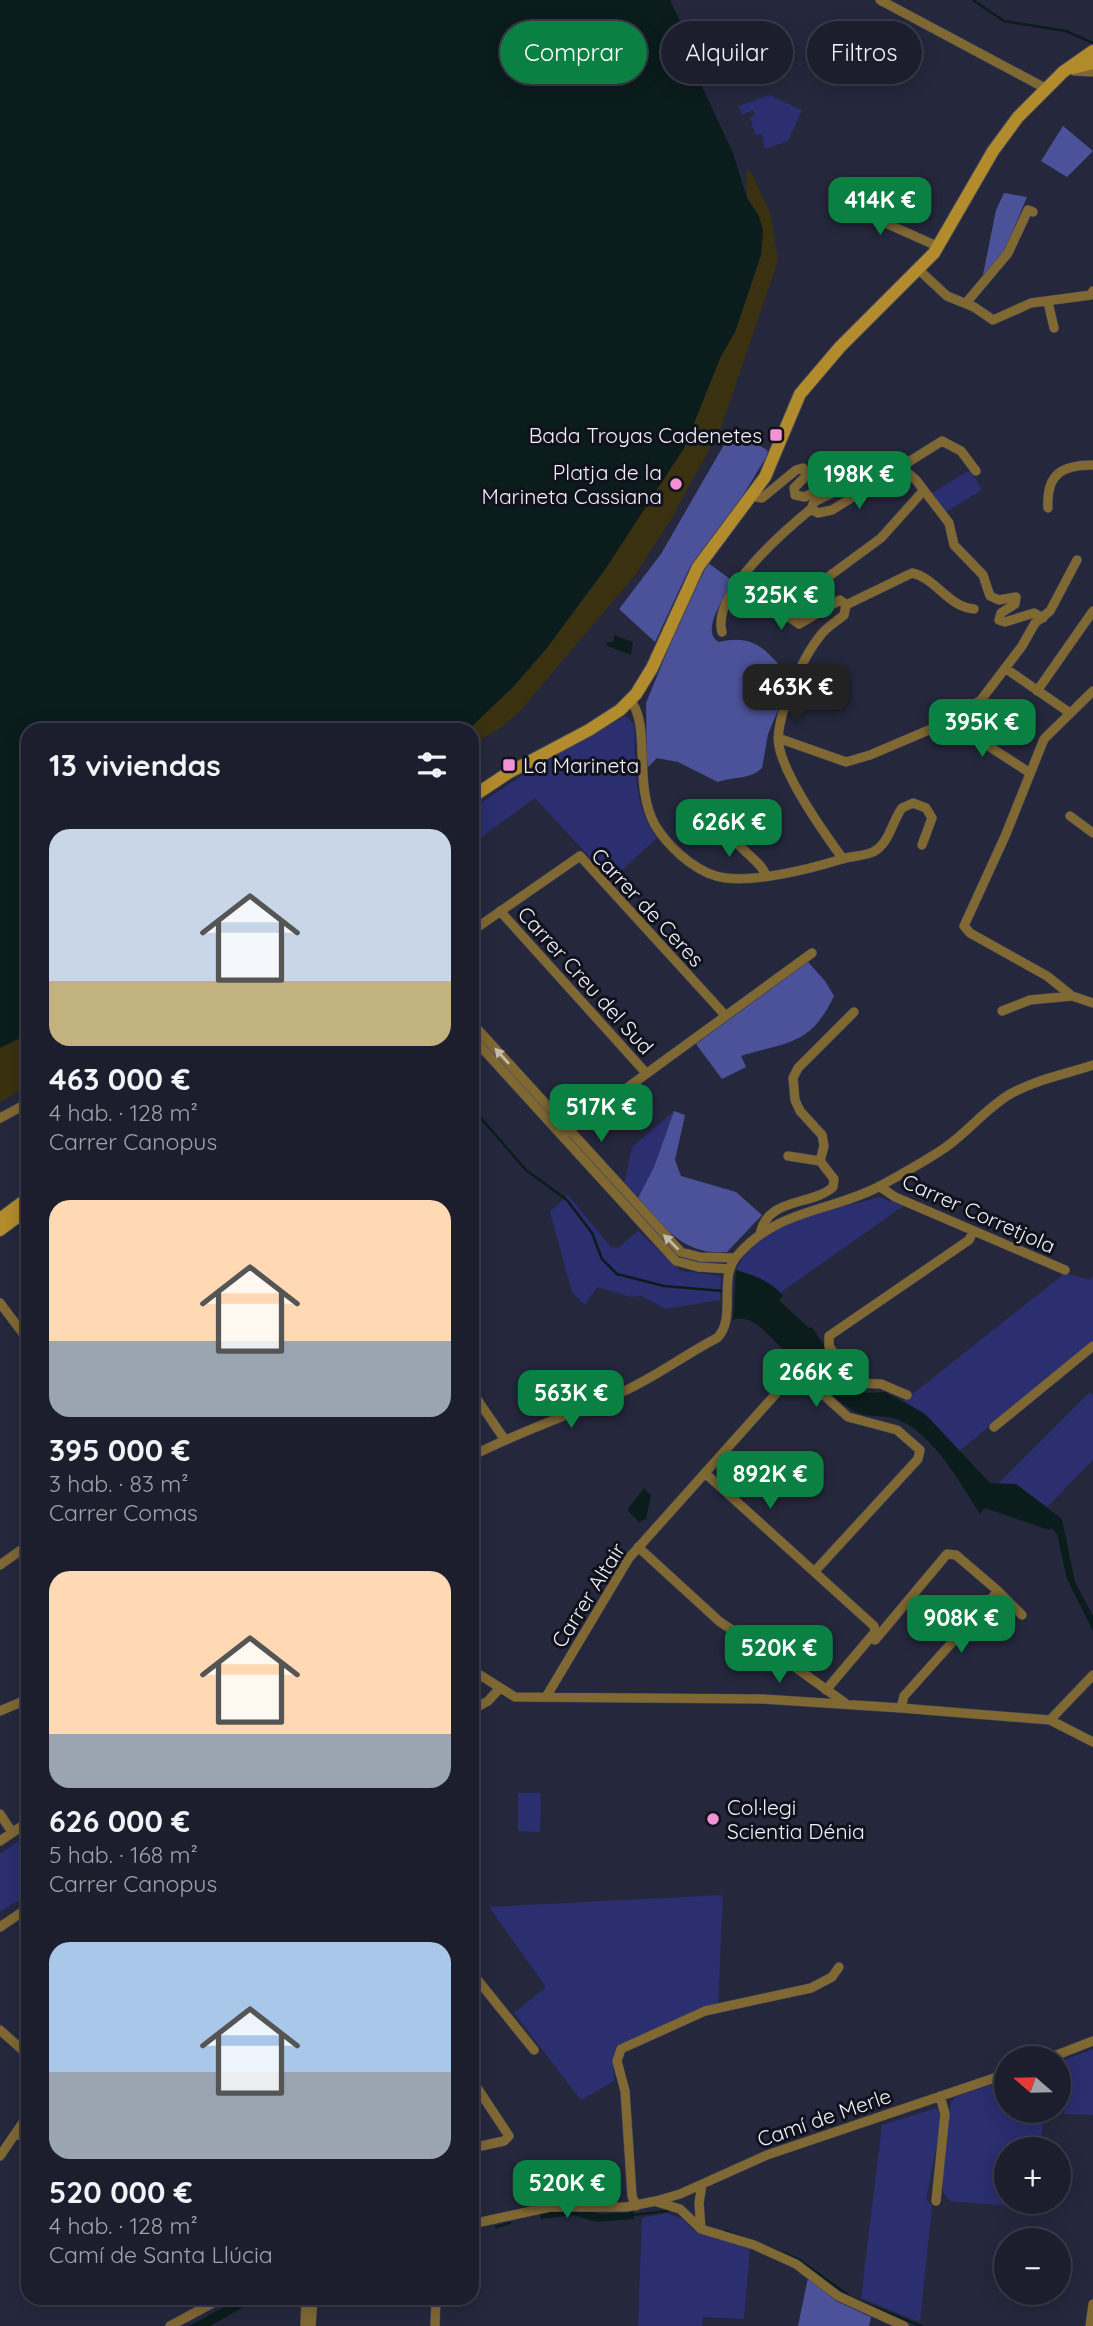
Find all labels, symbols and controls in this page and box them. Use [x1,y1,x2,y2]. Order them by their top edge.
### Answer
chip: Comprar [500,21,647,84]
chip: Alquilar [661,21,793,84]
chip: Filtros [807,21,922,84]
pin: 414K € [823,177,937,237]
text: 414K € [844,185,916,214]
place label: Bada Troyas Cadenetes [529,422,762,448]
marker: Bada Troyas Cadenetes [768,427,784,443]
pin: 198K € [802,452,916,511]
place label: Platja de la Marineta Cassiana [482,459,662,509]
text: 198K € [824,459,894,488]
marker: Platja de la Marineta Cassiana [668,476,684,492]
pin: 325K € [724,572,838,632]
text: 325K € [744,580,818,609]
pin: 463K € [739,664,853,724]
text: 463K € [759,672,833,701]
pin: 395K € [925,700,1039,759]
text: 395K € [945,707,1019,736]
text: 13 viviendas [49,746,221,784]
icon: filters [413,746,451,784]
place label: La Marineta [523,752,639,778]
marker: La Marineta [501,757,517,773]
pin: 626K € [672,800,786,859]
text: 626K € [692,807,766,836]
street label: Carrer de Ceres [586,842,710,972]
icon: home [187,875,313,1001]
street label: Carrer Creu del Sud [513,901,659,1059]
one-way arrow [494,1047,510,1065]
text: 463 000 € [49,1060,190,1098]
pin: 517K € [544,1084,658,1144]
text: 517K € [566,1092,636,1121]
text: 4 hab. · 128 m² [49,1098,198,1127]
text: Carrer Canopus [49,1127,217,1156]
street label: Carrer Corretjola [898,1168,1060,1258]
one-way arrow [664,1234,680,1251]
icon: home [187,1246,313,1372]
pin: 266K € [759,1350,873,1409]
text: 266K € [779,1357,853,1386]
pin: 563K € [514,1370,628,1430]
text: 563K € [534,1378,608,1407]
text: 395 000 € [49,1431,190,1469]
pin: 892K € [713,1452,827,1511]
text: 892K € [733,1459,807,1488]
text: 3 hab. · 83 m² [49,1469,189,1498]
text: Carrer Comas [49,1498,198,1527]
street label: Carrer Altair [546,1538,630,1652]
pin: 908K € [904,1596,1018,1655]
text: 908K € [923,1603,999,1632]
icon: home [187,1617,313,1743]
pin: 520K € [722,1626,836,1685]
text: 520K € [741,1633,817,1662]
place label: Col·legi Scientia Dénia [727,1794,865,1844]
text: 626 000 € [49,1802,190,1840]
marker: Col·legi Scientia Dénia [705,1811,721,1827]
text: 5 hab. · 168 m² [49,1840,198,1869]
text: Carrer Canopus [49,1869,217,1898]
icon: home [187,1988,313,2114]
north arrow [994,2046,1071,2123]
map controls [994,2046,1071,2305]
street label: Camí de Merle [754,2082,894,2152]
button: + [994,2137,1071,2214]
pin: 520K € [510,2160,624,2220]
text: 520K € [529,2168,605,2197]
text: 520 000 € [49,2173,193,2211]
text: 4 hab. · 128 m² [49,2211,198,2240]
button: − [994,2228,1071,2305]
text: Camí de Santa Llúcia [49,2240,273,2269]

